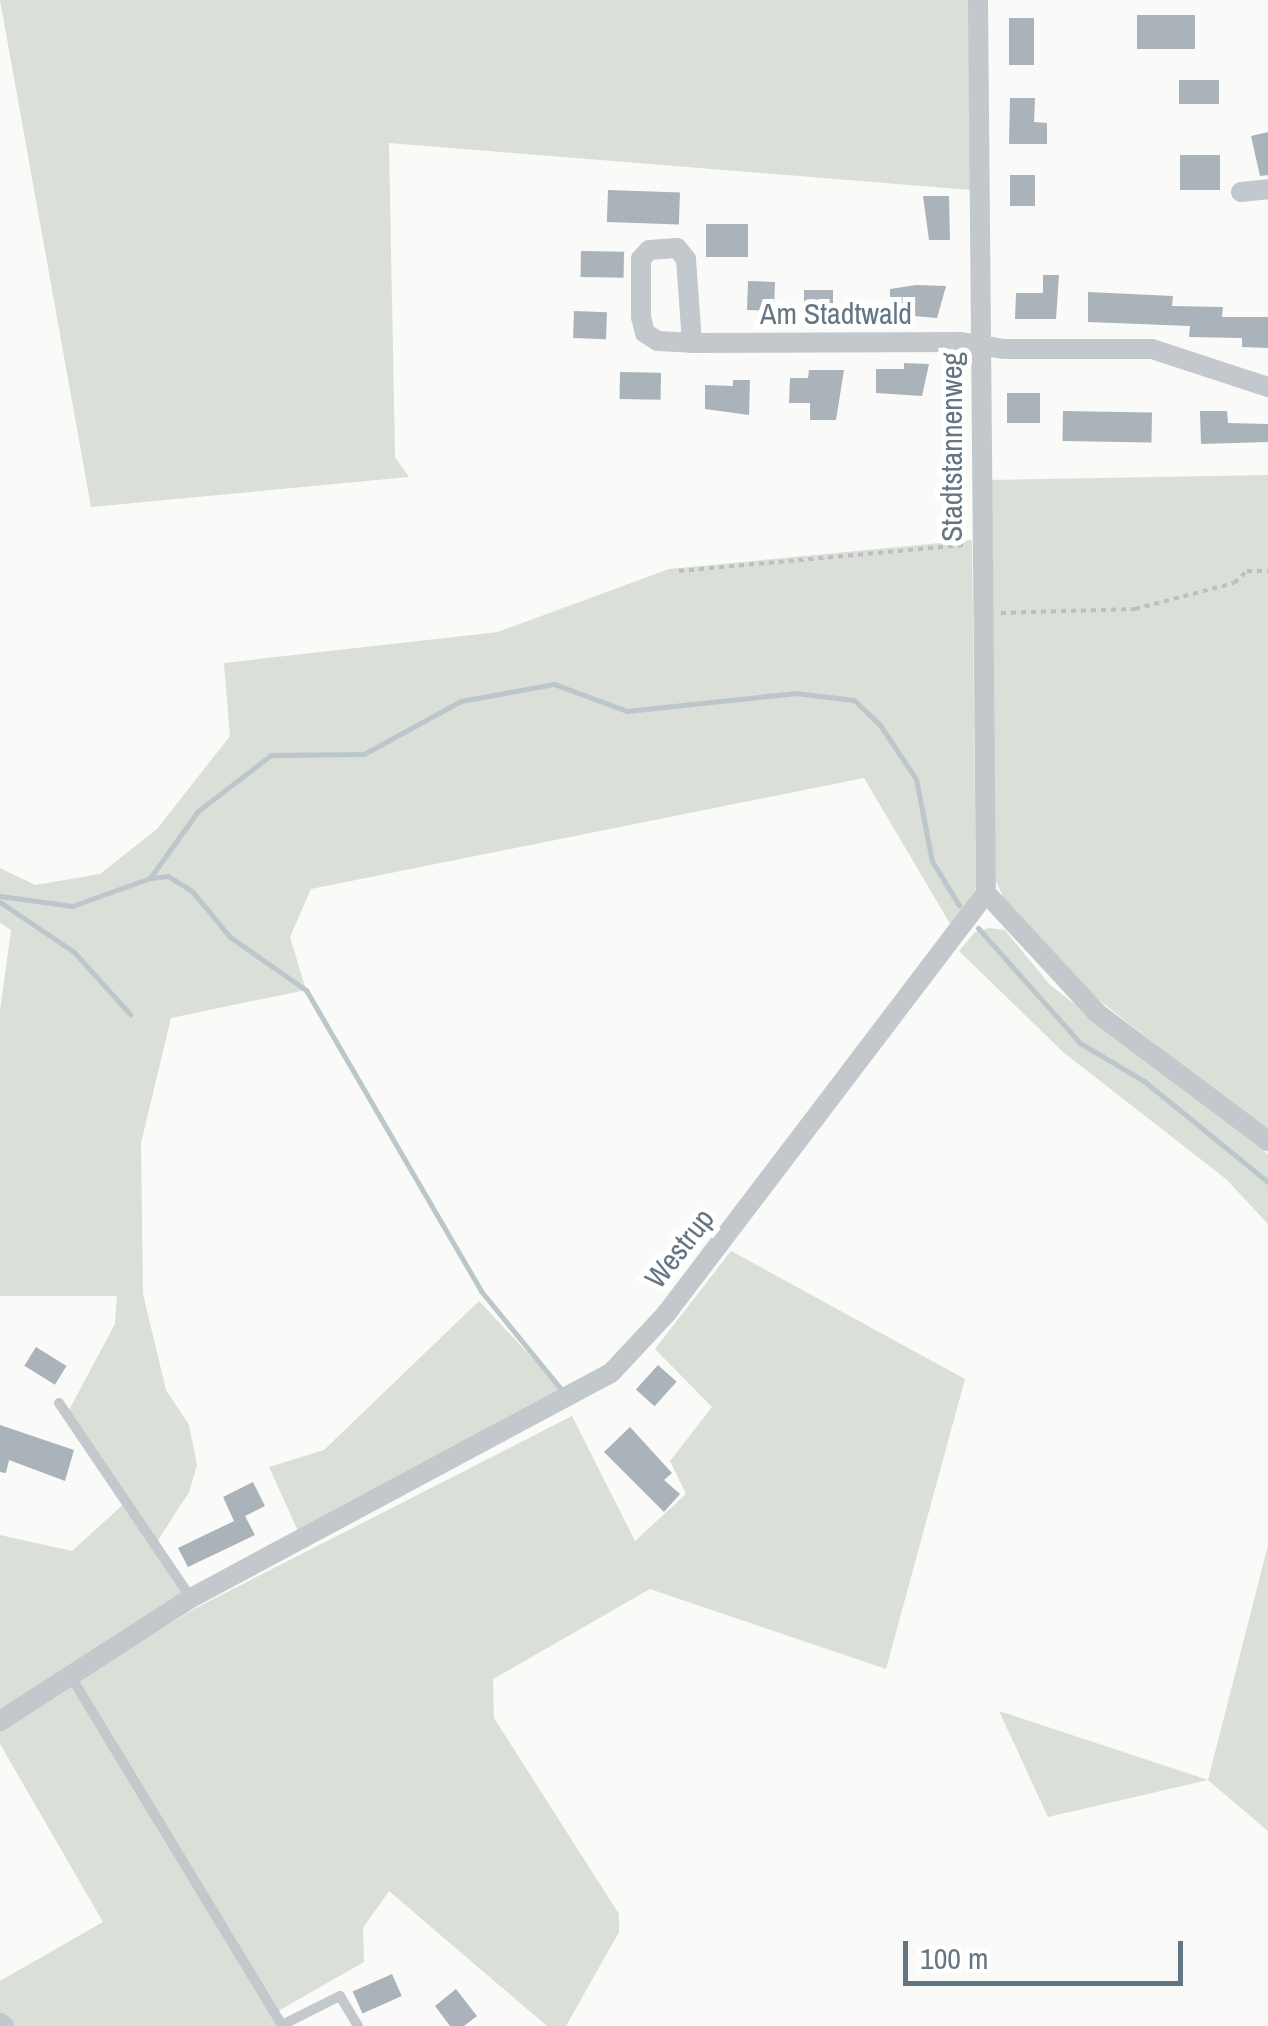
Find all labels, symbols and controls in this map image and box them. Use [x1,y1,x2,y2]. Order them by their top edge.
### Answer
street label: Am Stadtwald [760,295,912,331]
street label: Stadtstannenweg [933,352,969,542]
street label: Westrup [637,1201,721,1295]
scale bar [908,1921,1188,1983]
text: 100 m [920,1938,988,1978]

